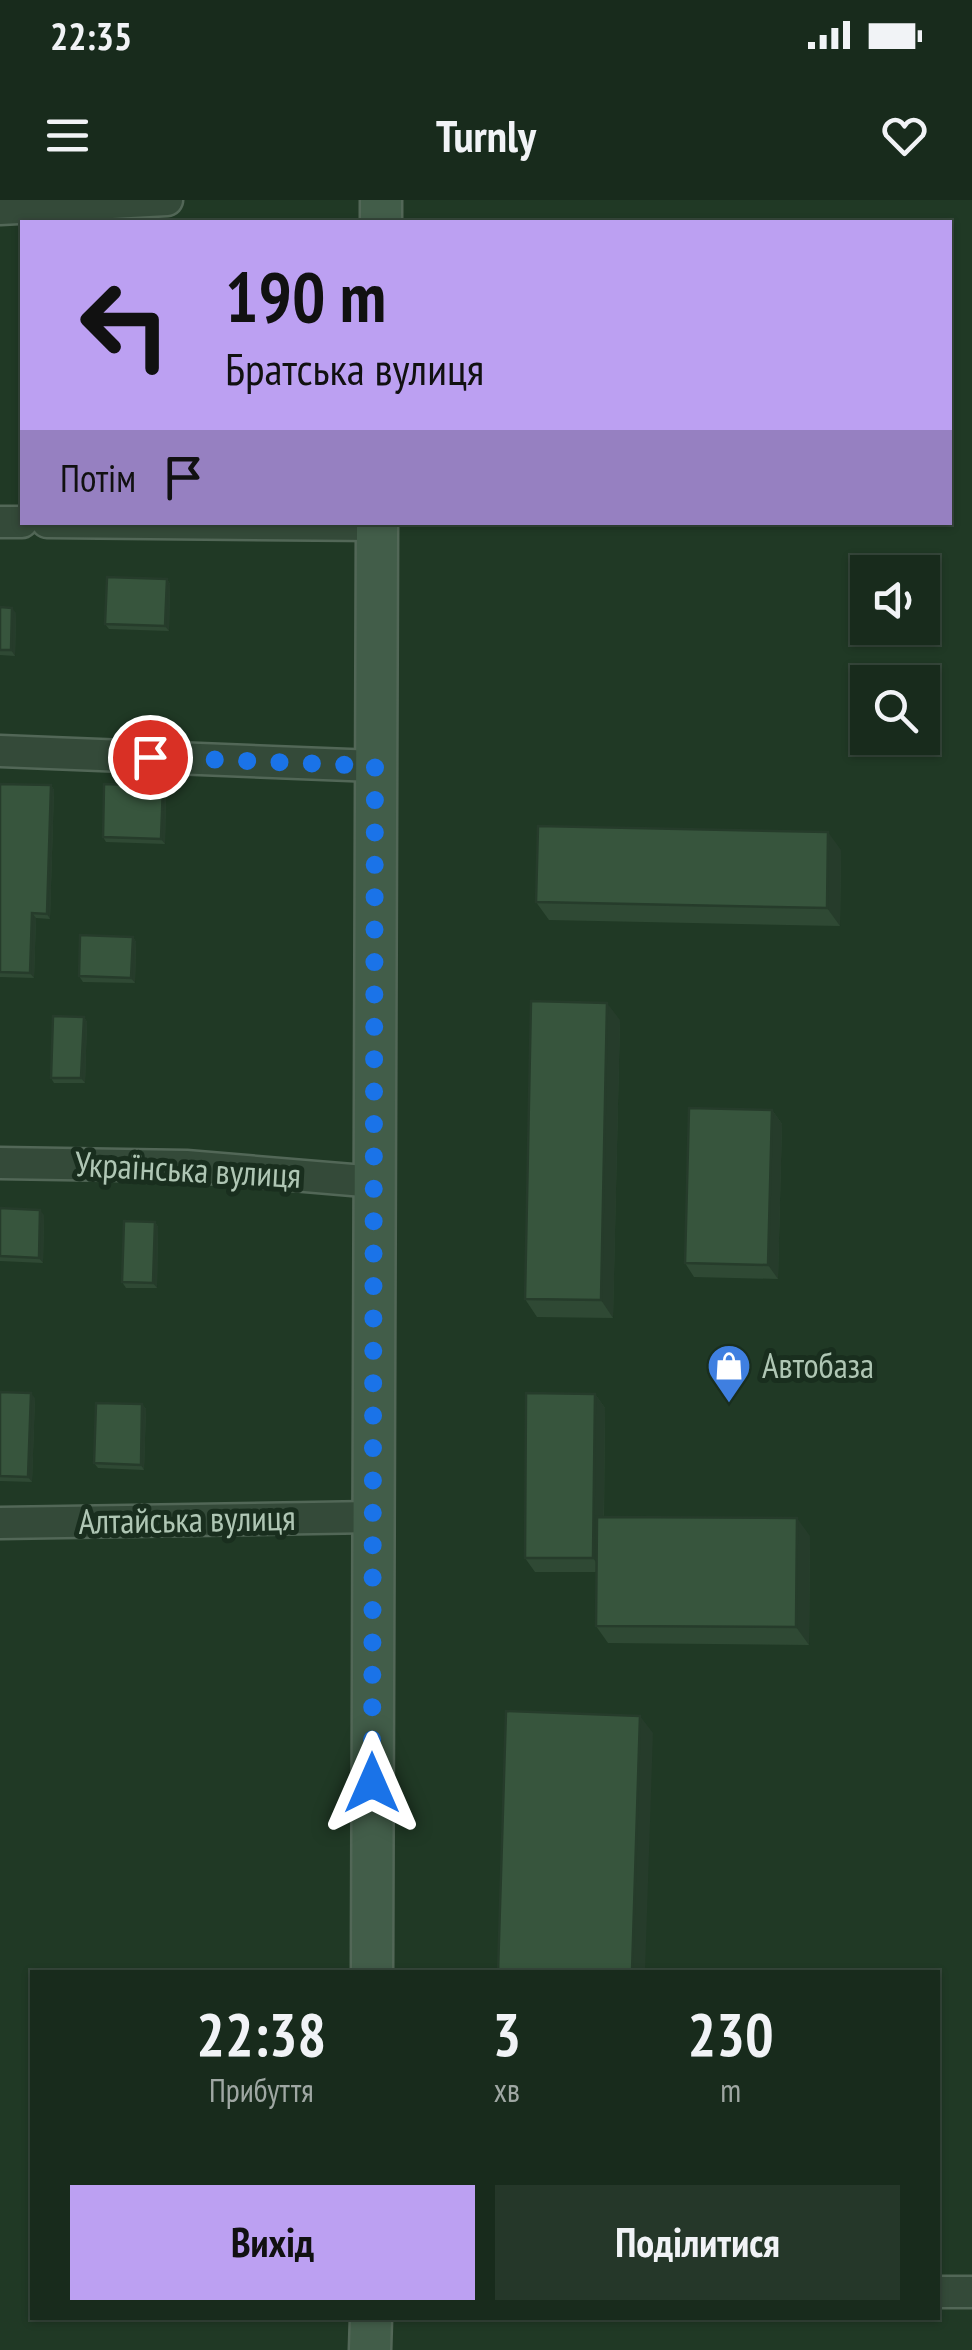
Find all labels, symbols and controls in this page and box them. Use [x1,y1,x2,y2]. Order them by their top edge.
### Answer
text: 22:35 [50,11,132,60]
text: Turnly [436,106,536,164]
icon: menu [40,108,95,163]
icon: heart [877,108,932,163]
text: 190 m [225,251,386,341]
icon: left [60,260,190,390]
text: Братська вулиця [225,339,484,397]
icon: arrive [156,450,211,505]
text: Потім [60,453,136,502]
map controls [850,555,940,755]
button: sound [850,555,940,645]
button: search [850,665,940,755]
pin [108,715,193,800]
icon: arrive [123,730,178,785]
street label: Українська вулиця [74,1140,302,1198]
place label: Автобаза [762,1342,874,1388]
shop icon: Автобаза [706,1343,752,1404]
street label: Алтайська вулиця [78,1494,296,1544]
position arrow [320,1731,424,1835]
text: 22:38 [196,1995,326,2073]
text: 3 [493,1995,521,2073]
text: 230 [688,1995,774,2073]
text: Прибуття [209,2069,314,2111]
text: хв [494,2069,520,2111]
text: m [720,2069,741,2111]
button: Вихід [70,2185,475,2300]
button: Поділитися [495,2185,900,2300]

